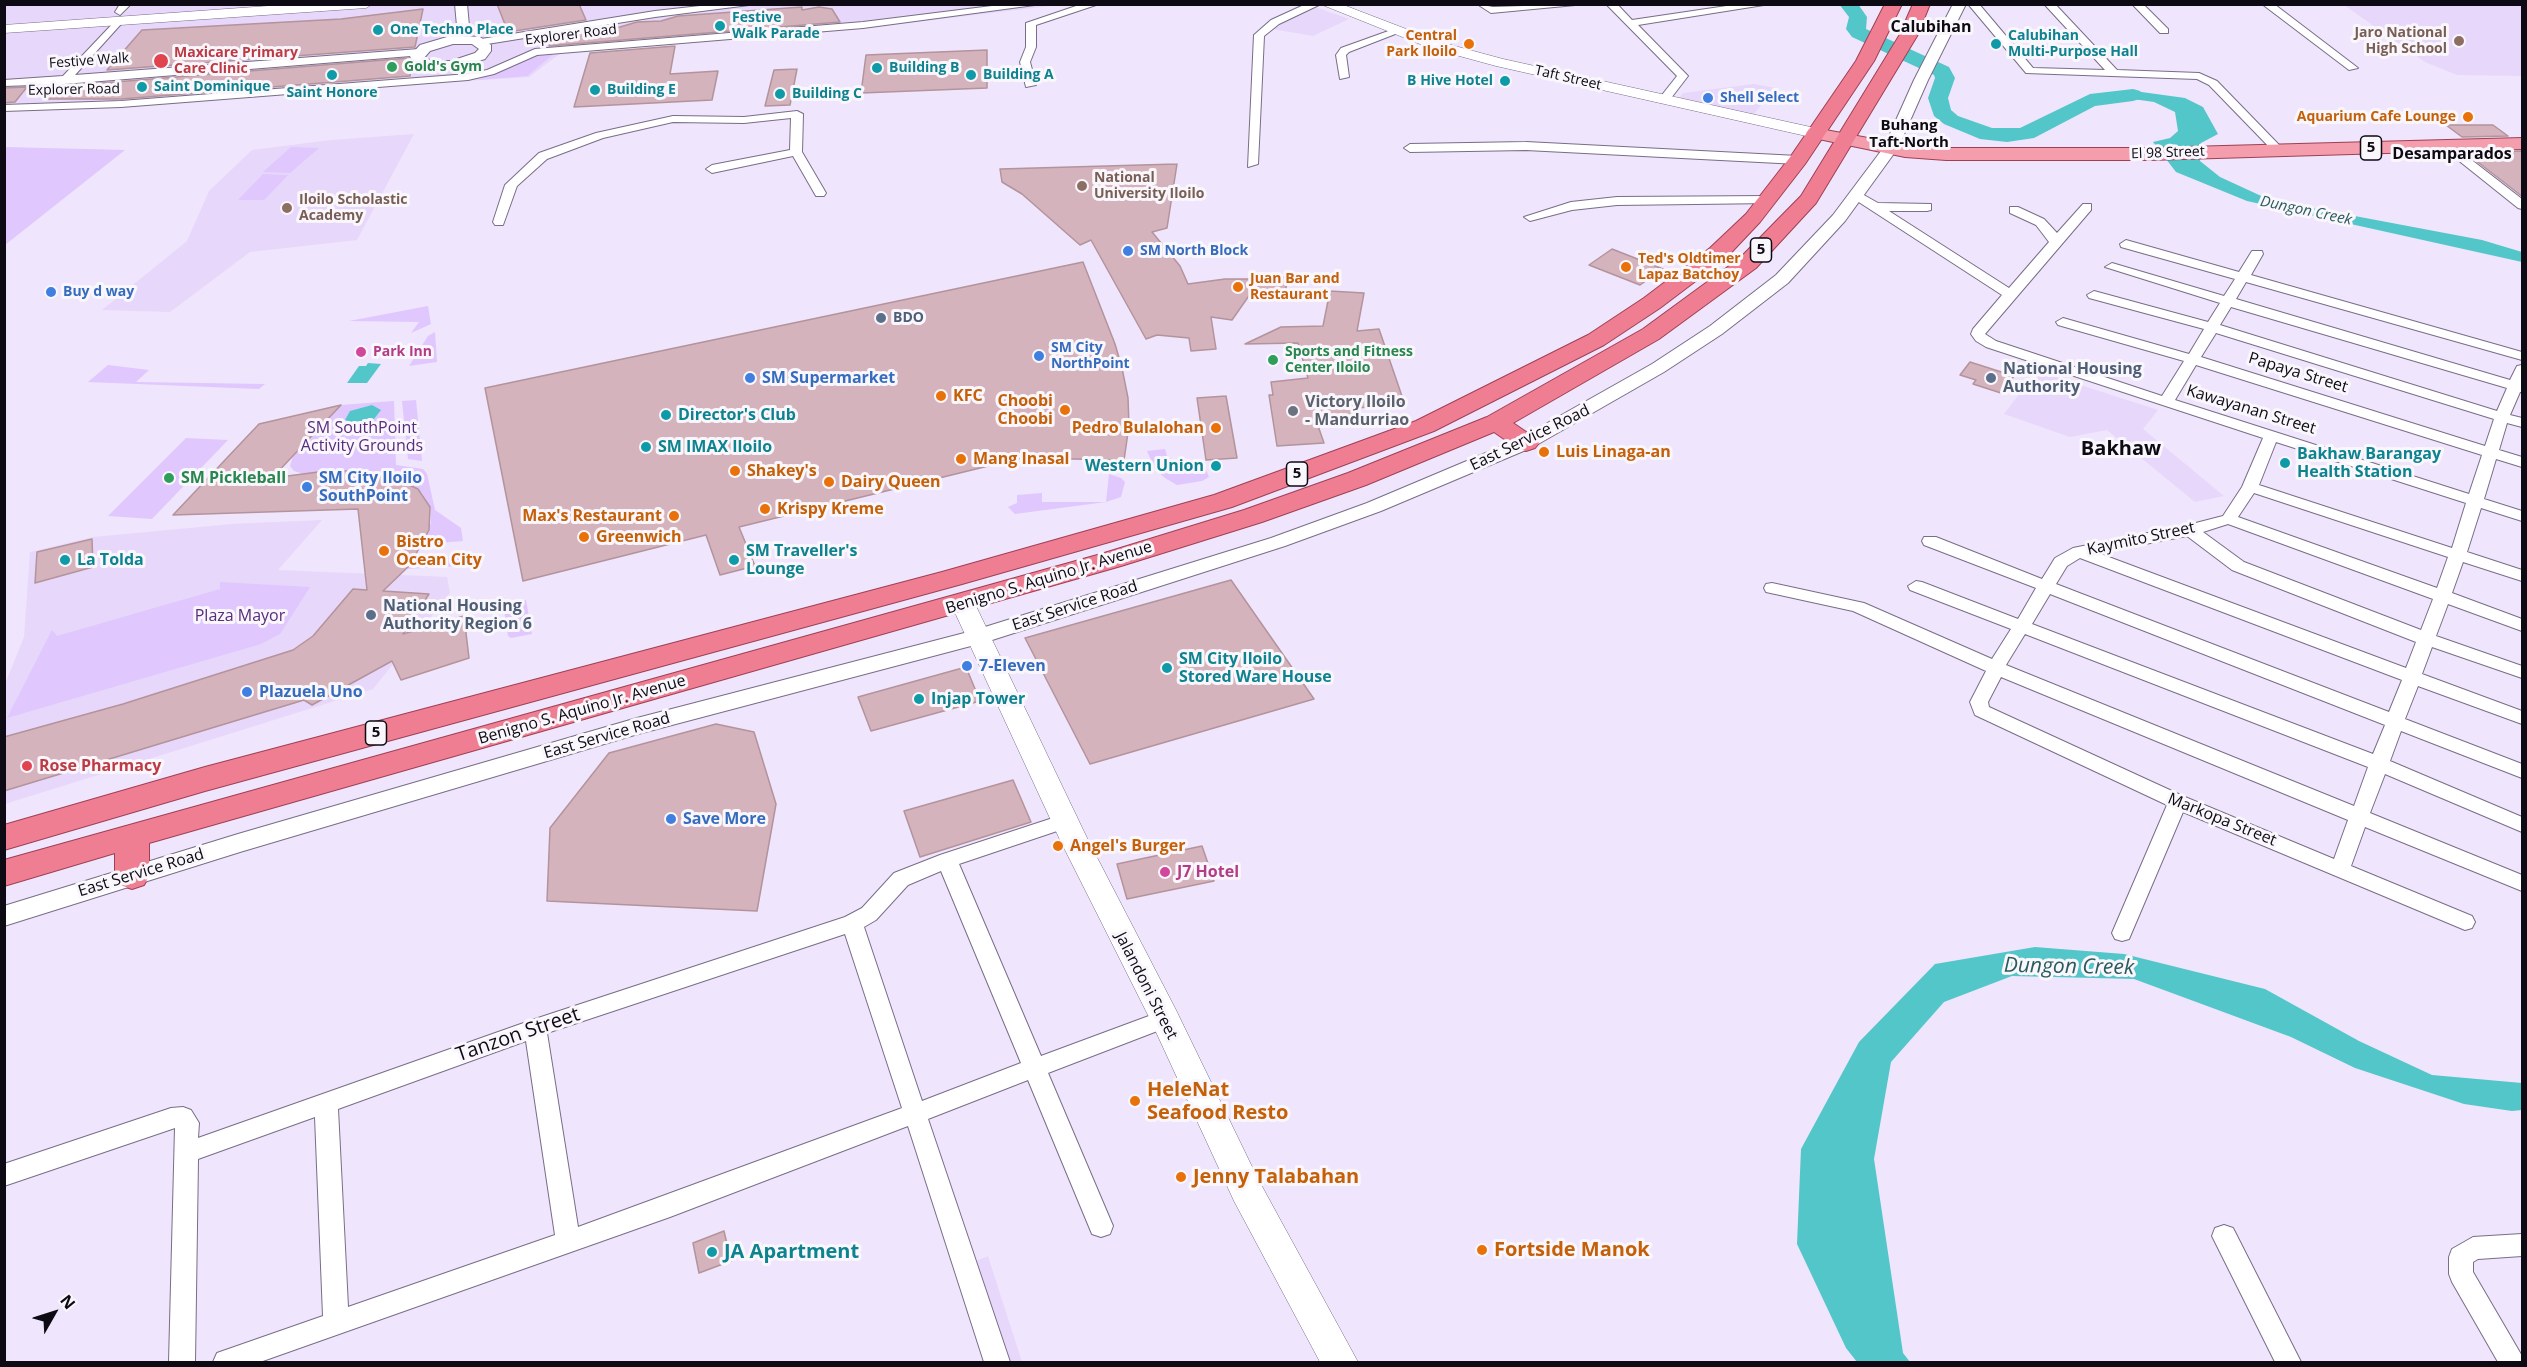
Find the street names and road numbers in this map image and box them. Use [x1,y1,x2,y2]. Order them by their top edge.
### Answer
street label: Explorer Road [524,21,618,49]
street label: Festive Walk [48,50,130,72]
street label: Taft Street [1533,62,1603,94]
street label: Explorer Road [28,81,120,99]
road number: 5 [2360,136,2382,160]
street label: El 98 Street [2131,143,2205,163]
road number: 5 [1750,238,1772,262]
street label: Papaya Street [2246,349,2350,397]
street label: Kawayanan Street [2184,381,2318,439]
street label: East Service Road [1467,401,1593,475]
road number: 5 [1286,462,1308,486]
street label: Kaymito Street [2085,518,2197,560]
street label: Benigno S. Aquino Jr. Avenue [943,537,1155,619]
street label: East Service Road [1010,577,1140,635]
street label: Benigno S. Aquino Jr. Avenue [476,671,688,749]
street label: East Service Road [542,709,672,763]
road number: 5 [366,721,386,745]
street label: Markopa Street [2165,789,2279,851]
street label: East Service Road [76,845,206,901]
street label: Jalandoni Street [1111,929,1181,1043]
street label: Tanzon Street [453,1003,583,1067]

